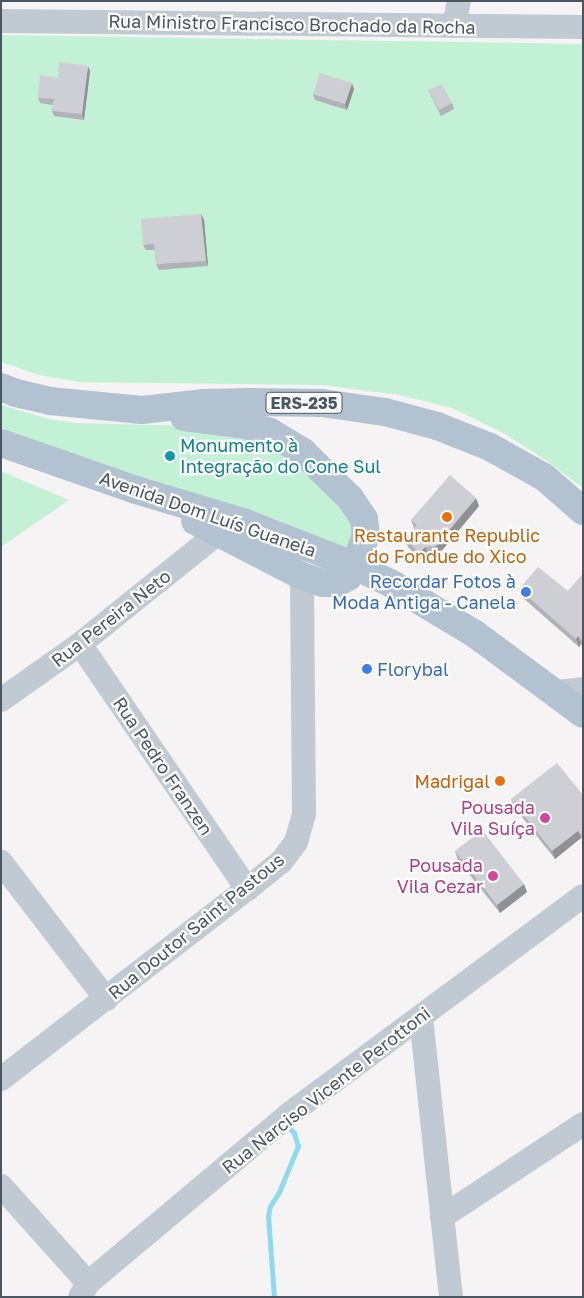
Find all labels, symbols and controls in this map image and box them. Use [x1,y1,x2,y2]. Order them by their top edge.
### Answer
street label: Rua Ministro Francisco Brochado da Rocha [108,10,476,38]
road number: ERS-235 [265,389,343,416]
place label: Monumento à Integração do Cone Sul [180,435,381,478]
marker: Monumento à Integração do Cone Sul [164,450,176,462]
street label: Avenida Dom Luís Guanela [97,467,319,561]
marker: Restaurante Republic do Fondue do Xico [441,511,453,523]
place label: Restaurante Republic do Fondue do Xico [354,525,540,568]
street label: Rua Pereira Neto [47,565,175,671]
place label: Recordar Fotos à Moda Antiga - Canela [332,571,516,614]
marker: Recordar Fotos à Moda Antiga - Canela [520,586,532,598]
place label: Florybal [377,658,449,680]
marker: Florybal [361,663,373,675]
street label: Rua Pedro Franzen [109,693,217,839]
place label: Madrigal [414,770,490,792]
marker: Madrigal [494,775,506,787]
place label: Pousada Vila Suíça [450,797,535,840]
marker: Pousada Vila Suíça [539,812,551,824]
street label: Rua Doutor Saint Pastous [104,848,288,1004]
place label: Pousada Vila Cezar [397,855,483,898]
marker: Pousada Vila Cezar [487,870,499,882]
street label: Rua Narciso Vicente Perottoni [218,1002,434,1178]

